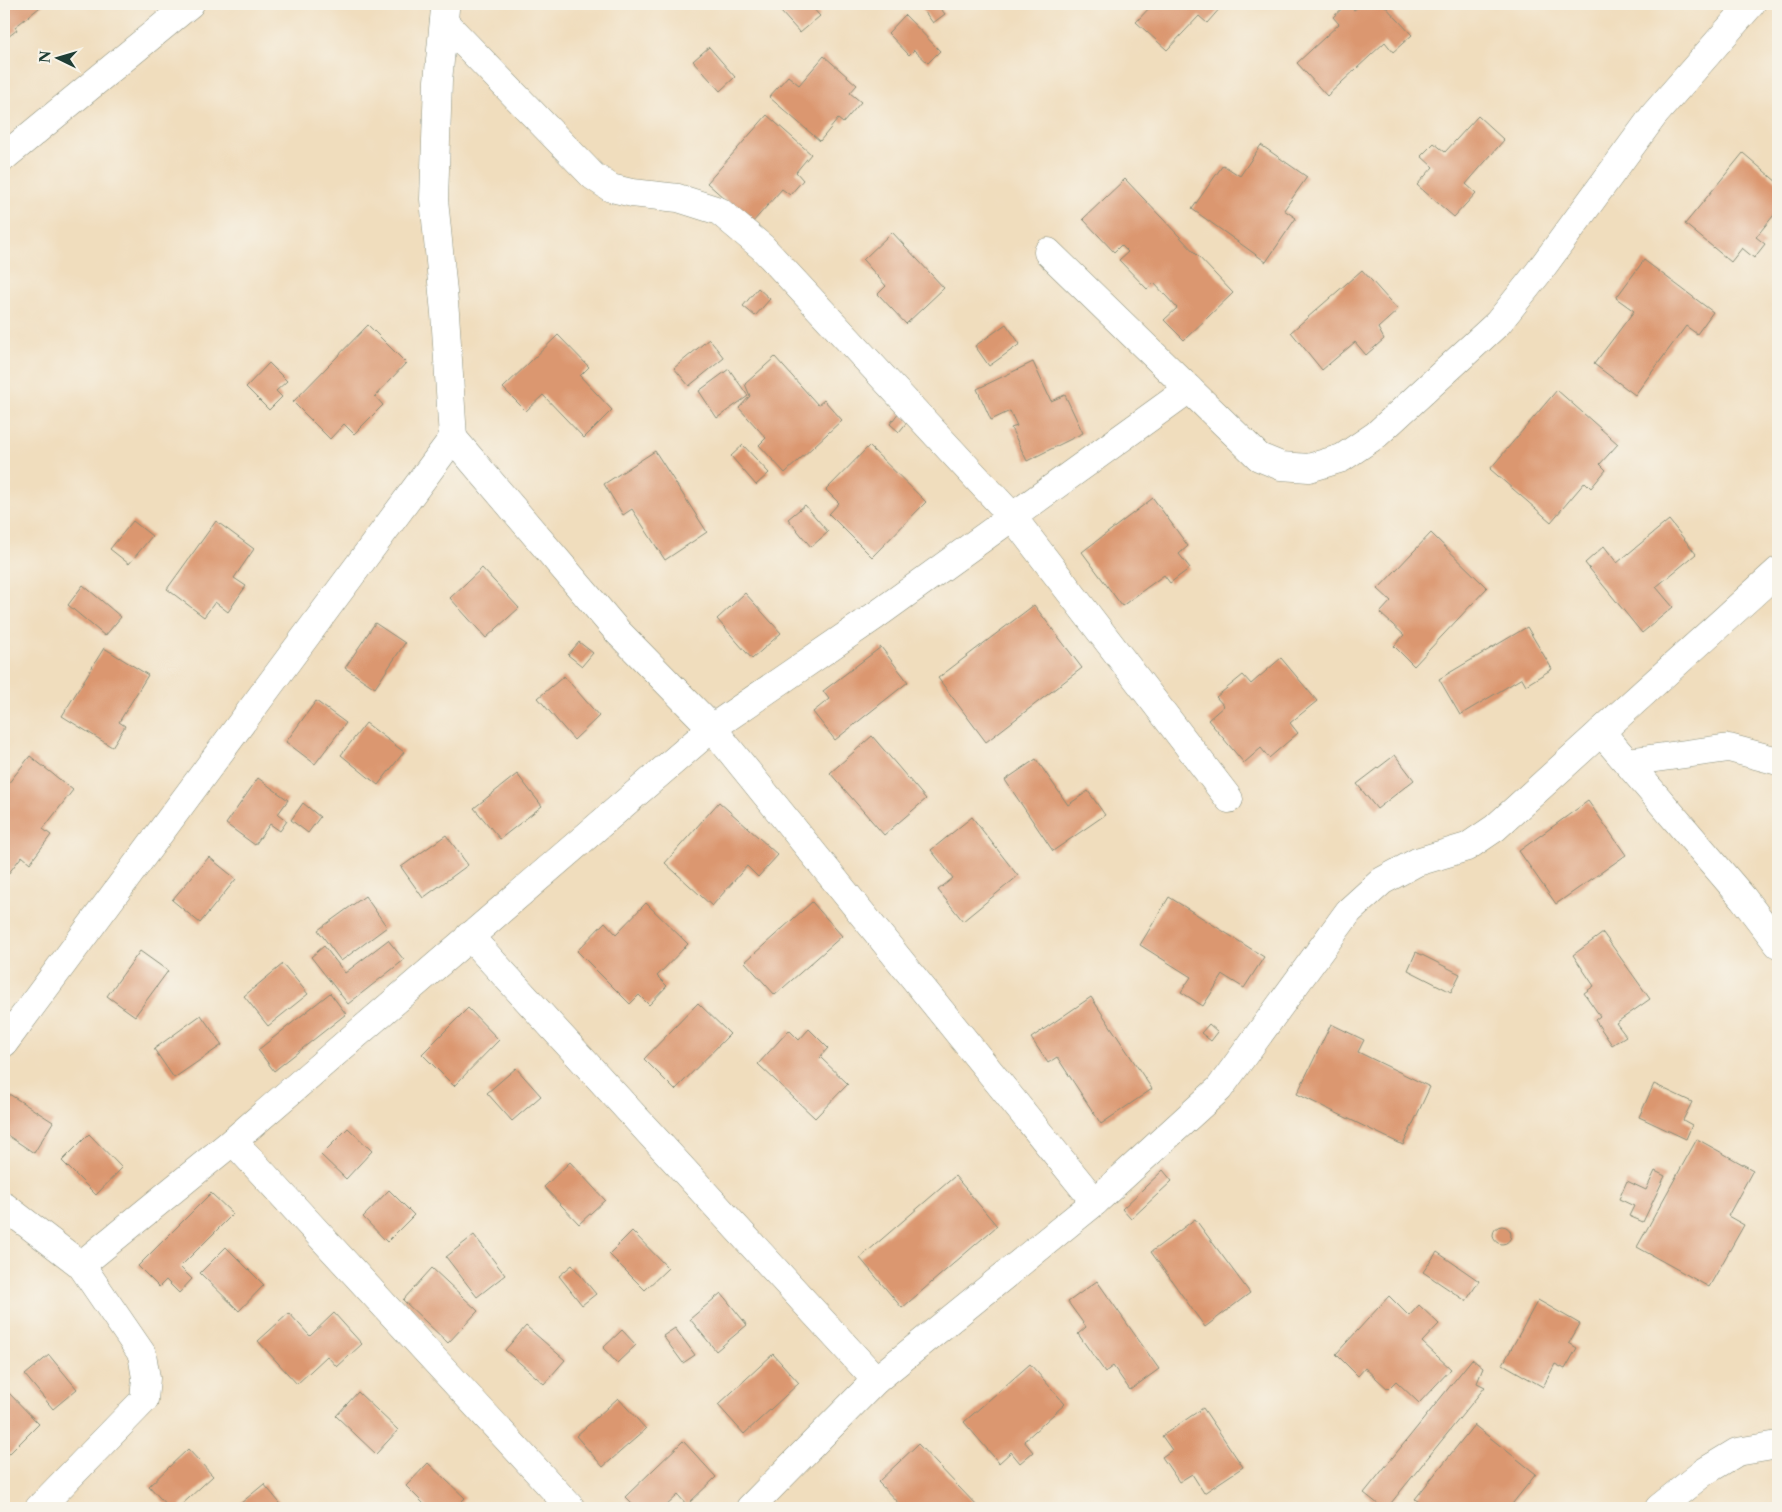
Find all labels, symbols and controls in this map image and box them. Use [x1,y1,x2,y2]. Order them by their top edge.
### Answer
north arrow [32,32,82,82]
text: N [36,50,55,64]

